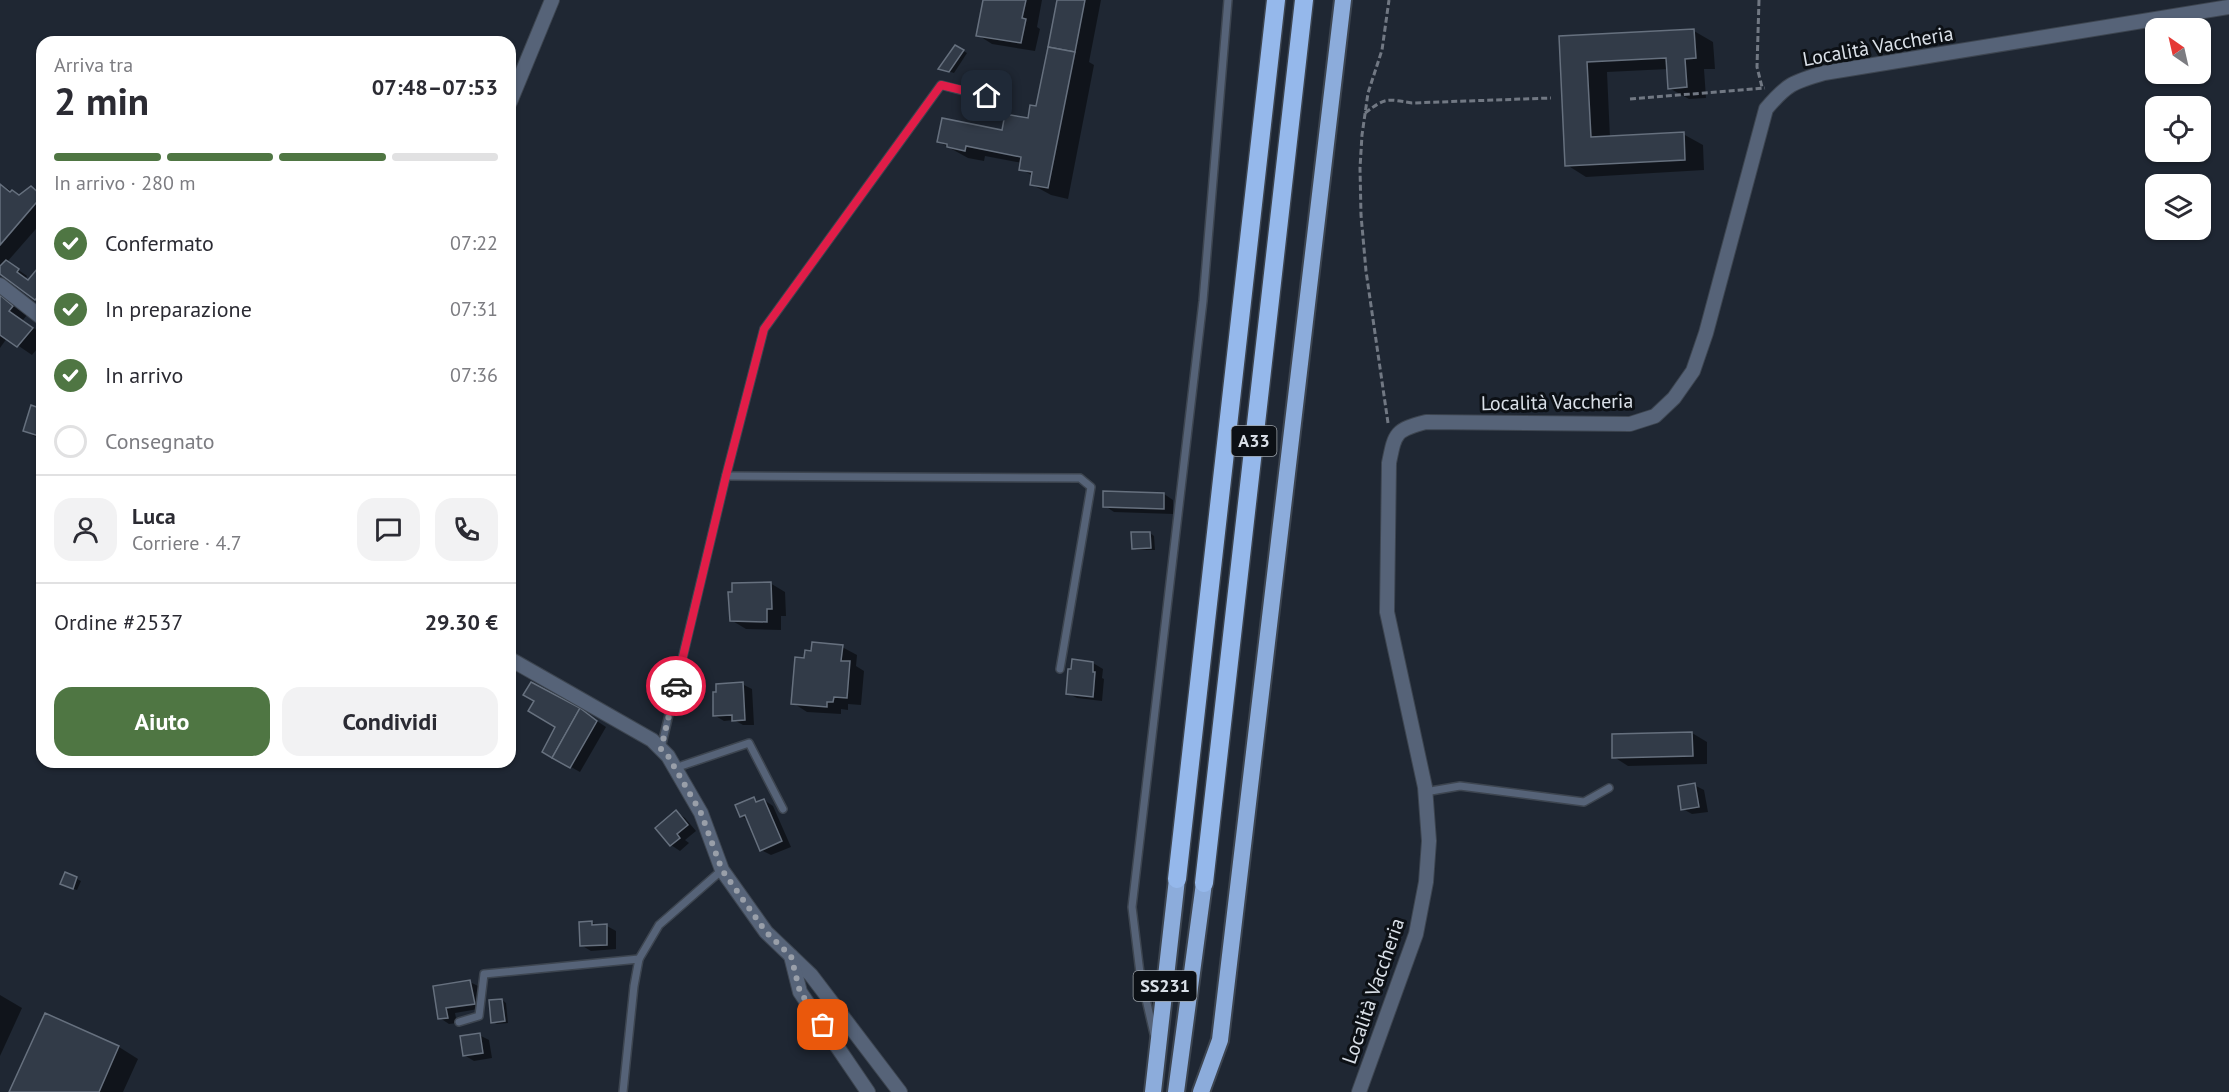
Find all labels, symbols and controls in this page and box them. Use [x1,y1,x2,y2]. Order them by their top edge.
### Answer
north arrow [2145,18,2211,84]
map controls [2145,18,2211,240]
street label: Località Vaccheria [1801,20,1955,72]
text: Arriva tra [54,52,133,78]
pin [961,70,1012,121]
text: 07:48–07:53 [372,73,498,101]
text: 2 min [54,75,149,126]
icon: home [970,79,1003,112]
button: locate [2145,96,2211,162]
text: In arrivo · 280 m [54,170,195,196]
button: layers [2145,174,2211,240]
icon: check [54,227,87,260]
text: Confermato [105,229,214,257]
text: 07:22 [450,230,498,256]
icon: check [54,293,87,326]
text: In preparazione [105,295,252,323]
text: 07:31 [450,296,498,322]
icon: check [54,359,87,392]
text: In arrivo [105,361,183,389]
text: 07:36 [450,362,498,388]
street label: Località Vaccheria [1481,388,1633,416]
road number: A33 [1232,426,1276,456]
text: Consegnato [105,427,215,455]
button: person [54,498,117,561]
button: chat [357,498,420,561]
button: phone [435,498,498,561]
text: Luca [132,502,176,530]
text: Corriere · 4.7 [132,530,242,556]
text: Ordine #2537 [54,608,183,636]
text: 29.30 € [425,608,498,636]
courier [646,656,706,716]
icon: car [660,670,693,703]
button: Aiuto [54,687,270,756]
button: Condividi [282,687,498,756]
street label: Località Vaccheria [1336,915,1410,1067]
road number: SS231 [1134,971,1196,1001]
pin [797,999,848,1050]
icon: bag [806,1008,839,1041]

